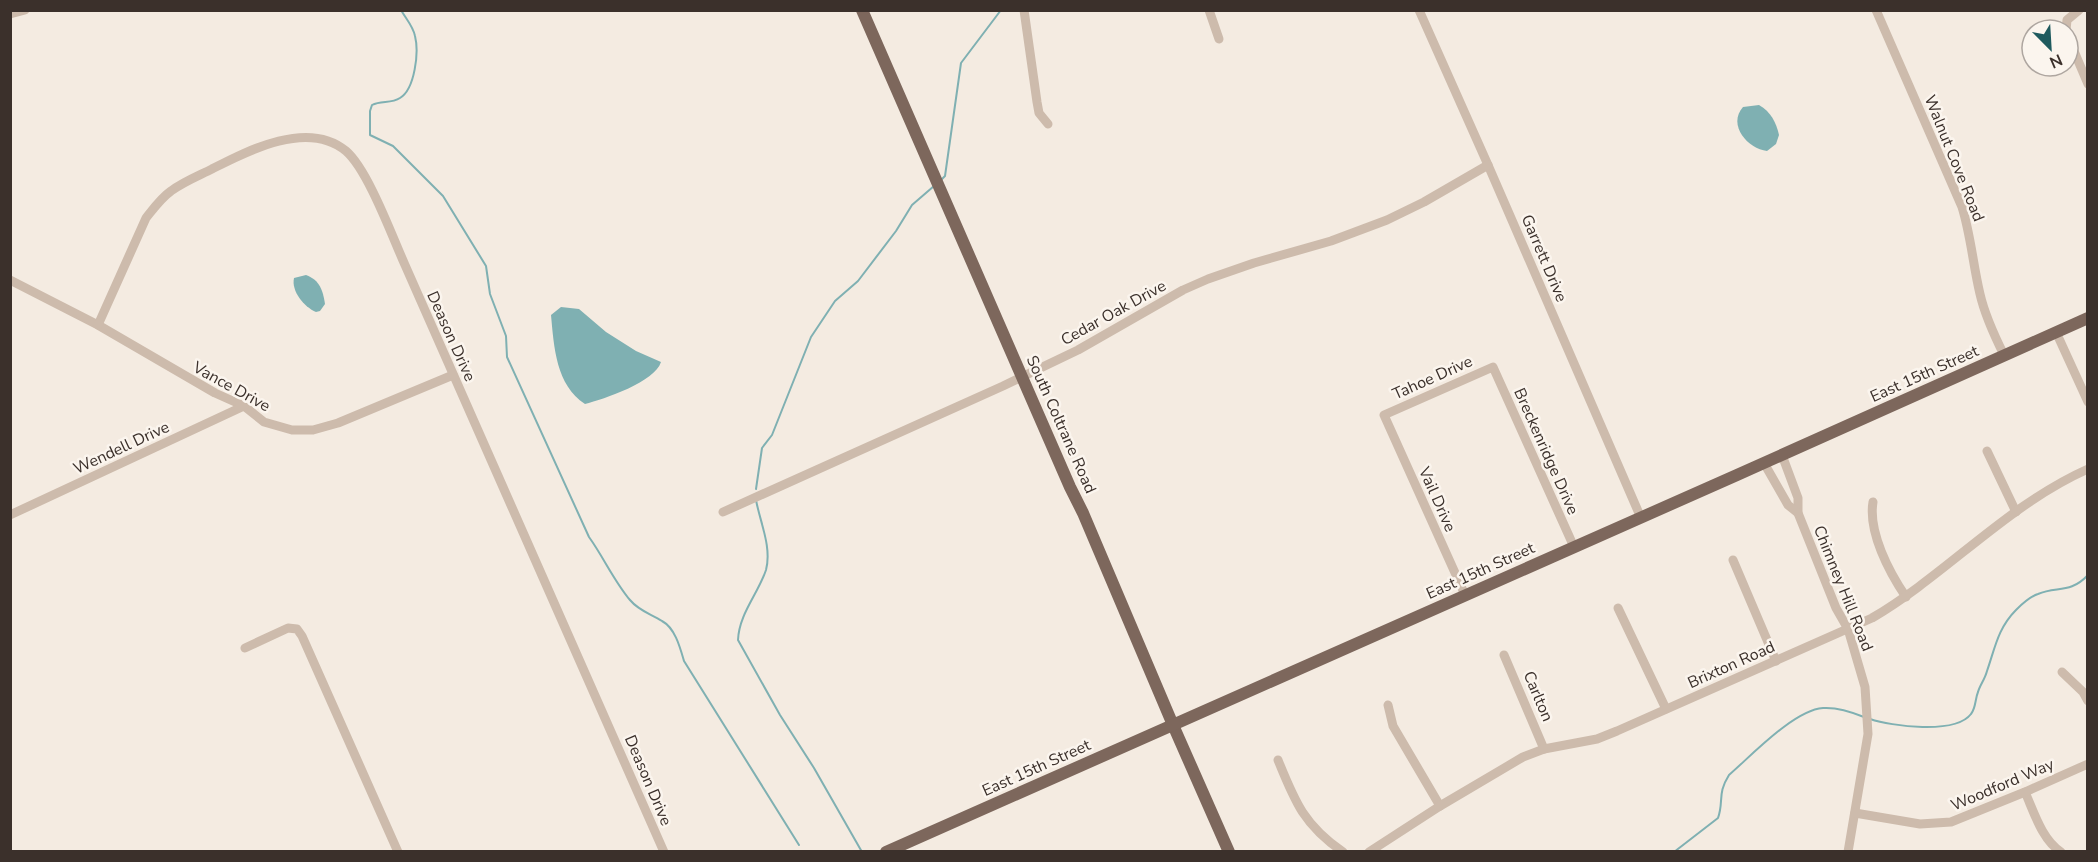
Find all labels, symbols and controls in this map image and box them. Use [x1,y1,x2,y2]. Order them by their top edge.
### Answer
north arrow [2020,18,2080,78]
text: N [2046,48,2066,73]
street label: Walnut Cove Road [1919,92,1989,225]
street label: Garrett Drive [1516,211,1572,305]
street label: Cedar Oak Drive [1057,275,1170,351]
street label: Deason Drive [421,288,481,385]
street label: East 15th Street [1867,340,1983,408]
street label: Tahoe Drive [1389,350,1476,405]
street label: South Coltrane Road [1021,352,1101,497]
street label: Vance Drive [188,356,274,417]
street label: Breckenridge Drive [1508,385,1584,518]
street label: Wendell Drive [70,416,173,480]
street label: Vail Drive [1413,462,1461,535]
street label: Chimney Hill Road [1808,522,1878,655]
street label: East 15th Street [1423,537,1539,605]
street label: Brixton Road [1684,636,1779,694]
street label: Carlton [1518,668,1559,725]
street label: Deason Drive [619,732,677,829]
street label: East 15th Street [979,734,1095,802]
street label: Woodford Way [1947,753,2058,817]

